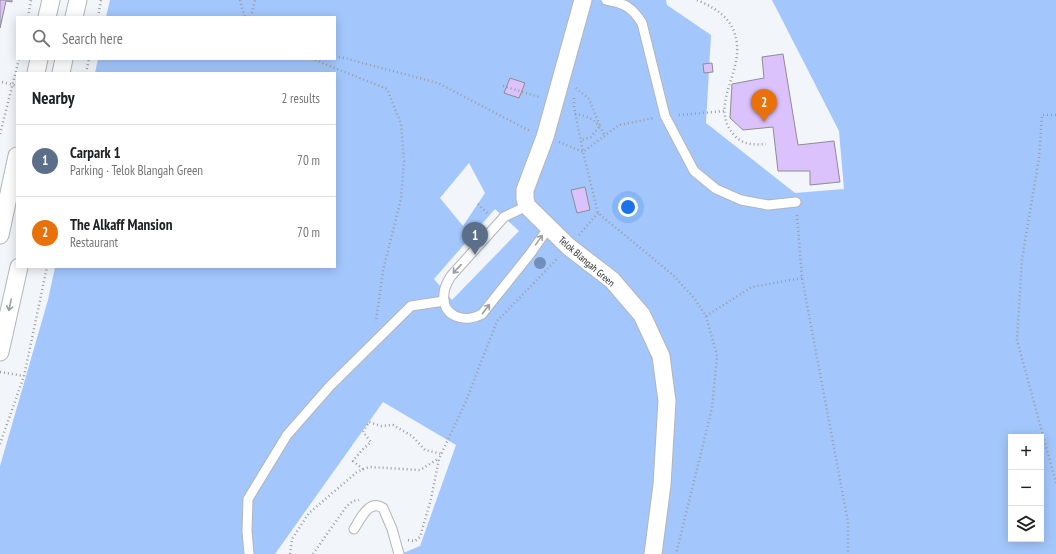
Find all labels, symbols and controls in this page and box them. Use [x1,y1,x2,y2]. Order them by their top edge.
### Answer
search box [16,16,336,60]
icon: search [30,27,52,49]
text: Search here [62,29,123,48]
text: Nearby [32,87,75,109]
pin: 2 [751,89,777,122]
text: 2 results [281,90,320,107]
text: Carpark 1 [70,143,121,162]
text: 1 [42,152,48,169]
text: 70 m [297,152,320,169]
text: Parking · Telok Blangah Green [70,162,203,179]
your location [618,197,638,217]
text: The Alkaff Mansion [70,215,172,234]
pin: 1 [462,222,488,255]
text: 2 [42,224,48,241]
text: 70 m [297,224,320,241]
street label: Telok Blangah Green [556,233,618,289]
text: Restaurant [70,234,118,251]
one-way arrow [535,235,543,246]
one-way arrow [453,263,462,273]
one-way arrow [6,298,14,311]
one-way arrow [482,303,491,314]
map controls [1008,434,1044,542]
button: + [1008,434,1044,470]
button: − [1008,470,1044,506]
button: layers [1008,506,1044,542]

